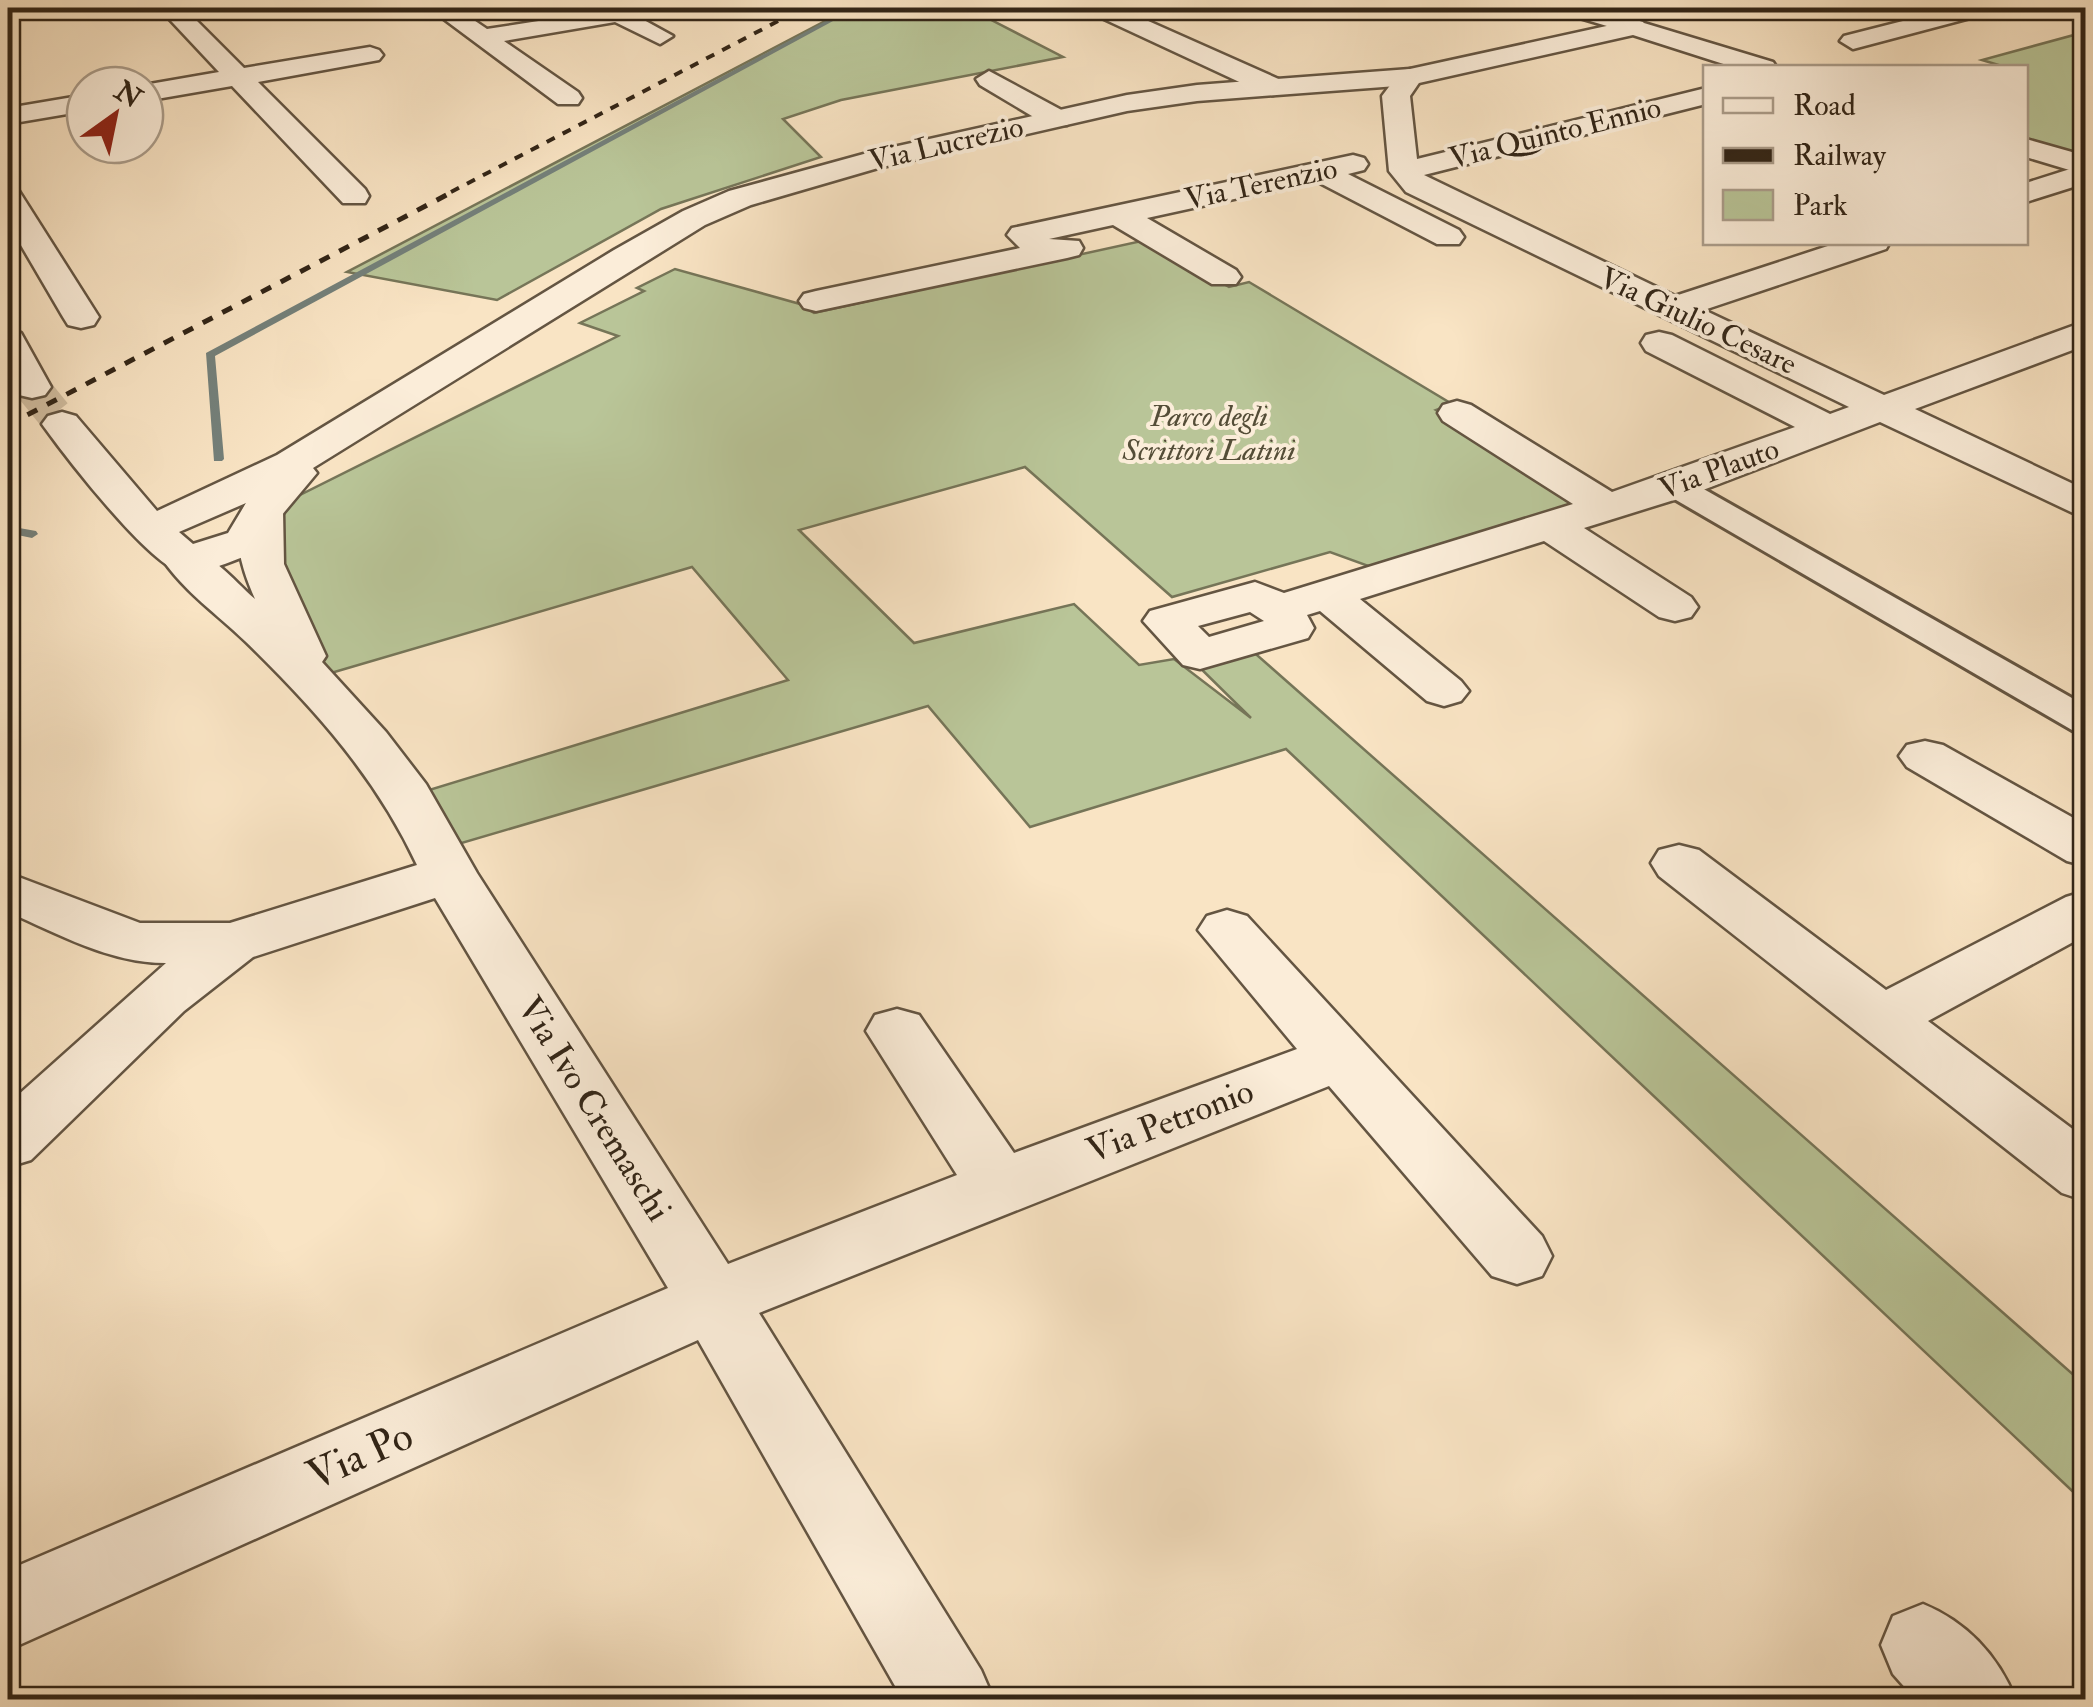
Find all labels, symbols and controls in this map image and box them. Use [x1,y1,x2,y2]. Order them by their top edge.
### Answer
north arrow [65,65,165,165]
legend [1703,65,2028,245]
text: N [107,73,149,117]
text: Road [1793,87,1856,124]
street label: Via Quinto Ennio [1445,89,1665,177]
street label: Via Lucrezio [865,108,1027,180]
text: Railway [1793,137,1887,174]
street label: Via Terenzio [1182,150,1340,218]
text: Park [1793,187,1848,224]
street label: Via Giulio Cesare [1593,259,1803,383]
park label: Parco degli Scrittori Latini [1121,398,1296,469]
street label: Via Plauto [1654,430,1784,508]
street label: Via Ivo Cremaschi [507,989,681,1229]
street label: Via Petronio [1080,1069,1260,1173]
street label: Via Po [299,1410,421,1502]

